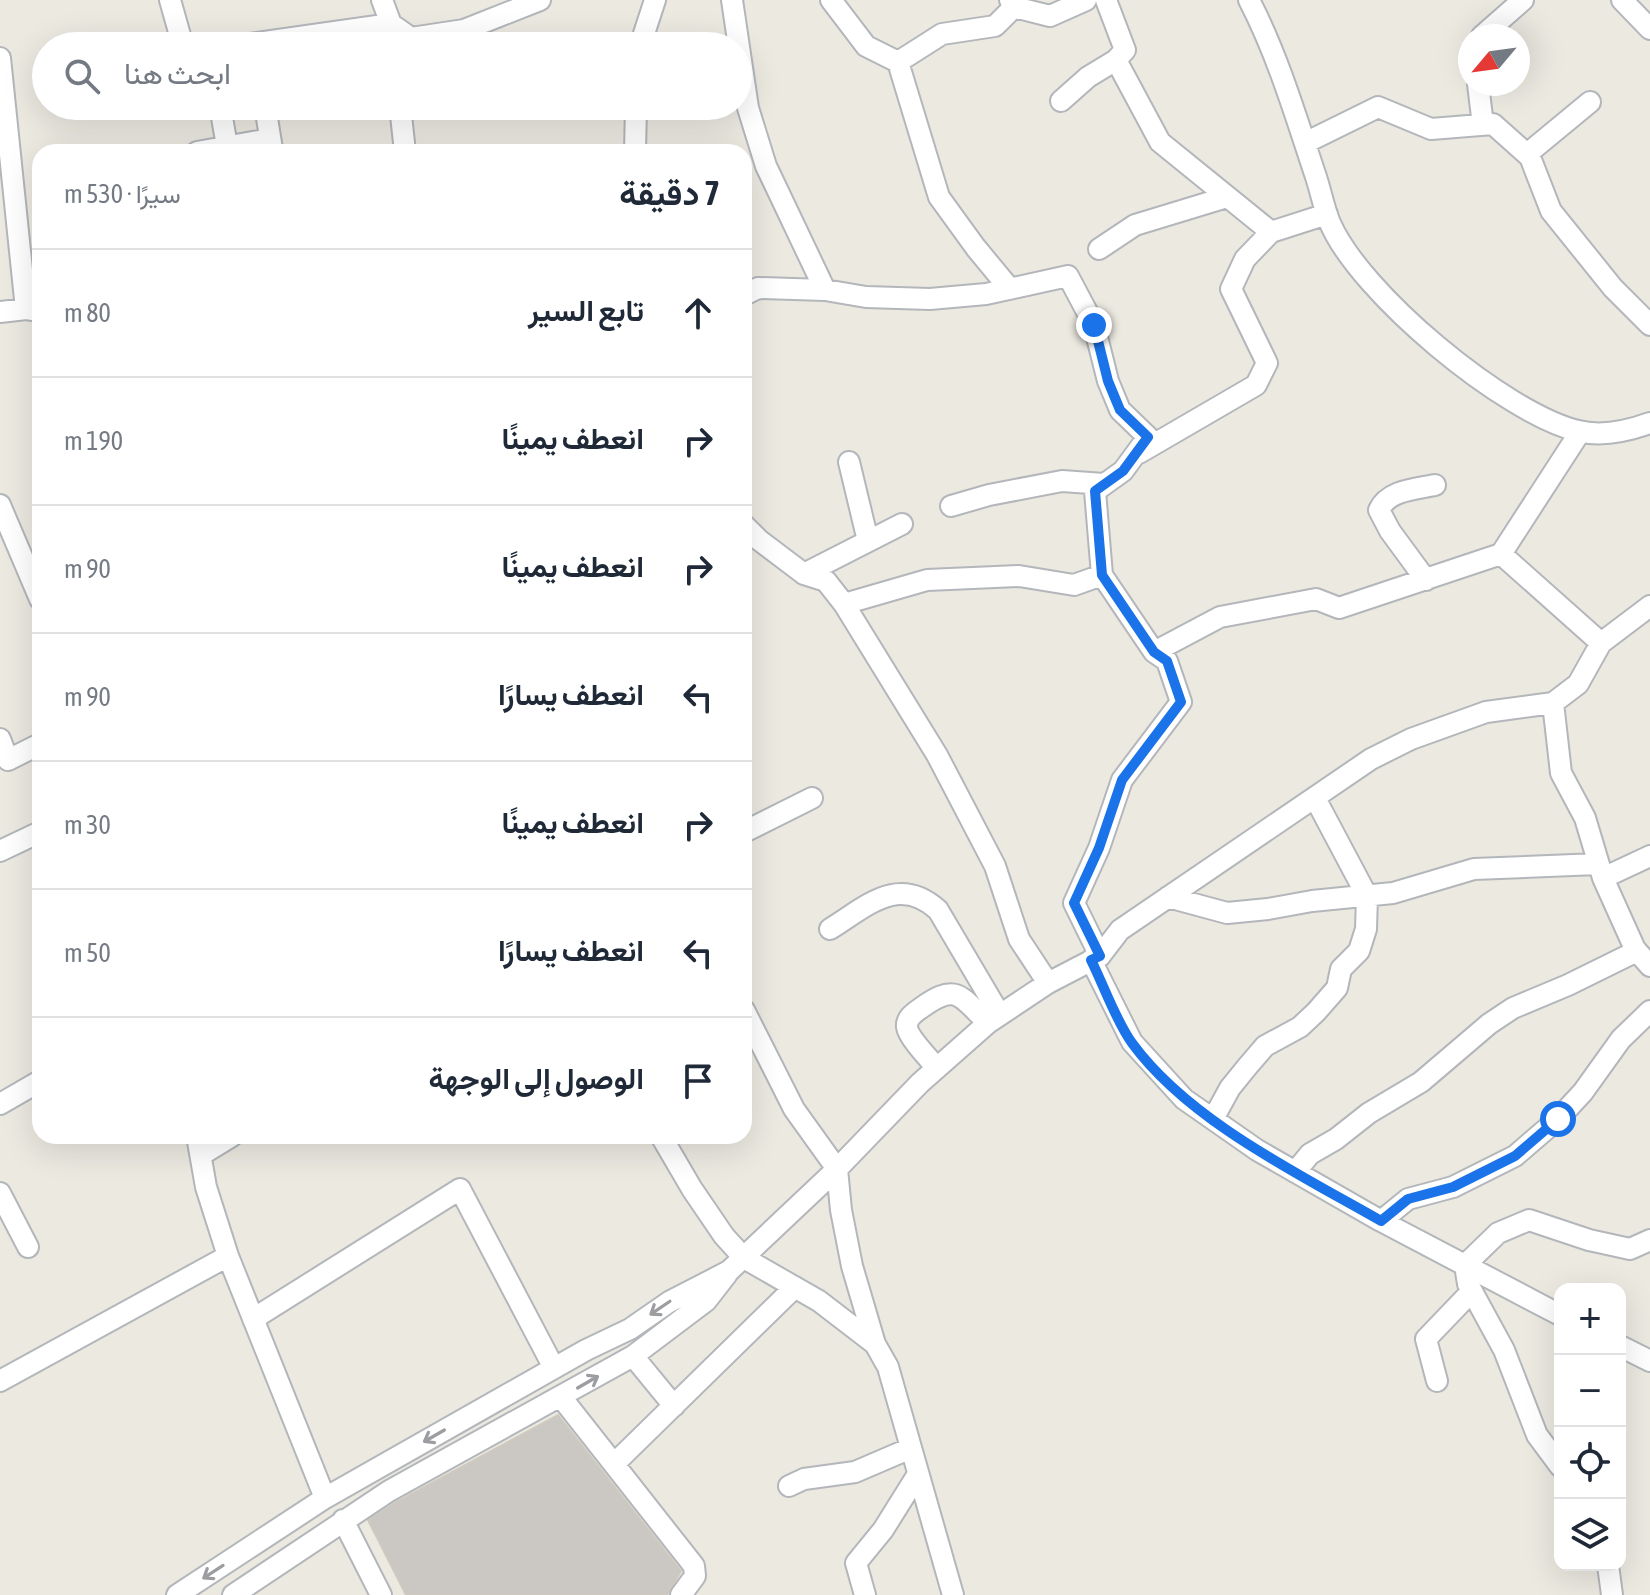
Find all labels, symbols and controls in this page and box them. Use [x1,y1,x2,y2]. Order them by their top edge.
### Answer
north arrow [1458,24,1530,96]
search box [32,32,752,120]
icon: search [60,54,104,98]
text: ابحث هنا [124,56,231,90]
text: 7 دقيقة [619,173,720,212]
text: سيرًا · 530 m [64,179,181,209]
icon: ahead [676,291,720,335]
text: تابع السير [528,293,644,327]
text: 80 m [64,298,111,328]
route end [1076,307,1112,343]
icon: right [676,419,720,463]
text: انعطف يمينًا [502,421,644,455]
text: 190 m [64,426,123,456]
icon: right [676,547,720,591]
text: انعطف يمينًا [502,549,644,583]
text: 90 m [64,554,111,584]
icon: left [676,675,720,719]
text: انعطف يسارًا [498,677,644,711]
text: 90 m [64,682,111,712]
icon: right [676,803,720,847]
text: انعطف يمينًا [502,805,644,839]
text: 30 m [64,810,111,840]
icon: left [676,931,720,975]
text: انعطف يسارًا [498,933,644,967]
text: 50 m [64,938,111,968]
icon: arrive [676,1059,720,1103]
text: الوصول إلى الوجهة [428,1061,644,1095]
route start [1540,1101,1576,1137]
map controls [1554,1283,1626,1571]
button: + [1554,1283,1626,1355]
one-way arrow [650,1300,672,1316]
button: − [1554,1355,1626,1427]
one-way arrow [576,1374,599,1390]
button: locate [1554,1427,1626,1499]
one-way arrow [423,1429,447,1444]
button: layers [1554,1499,1626,1571]
one-way arrow [202,1564,225,1580]

